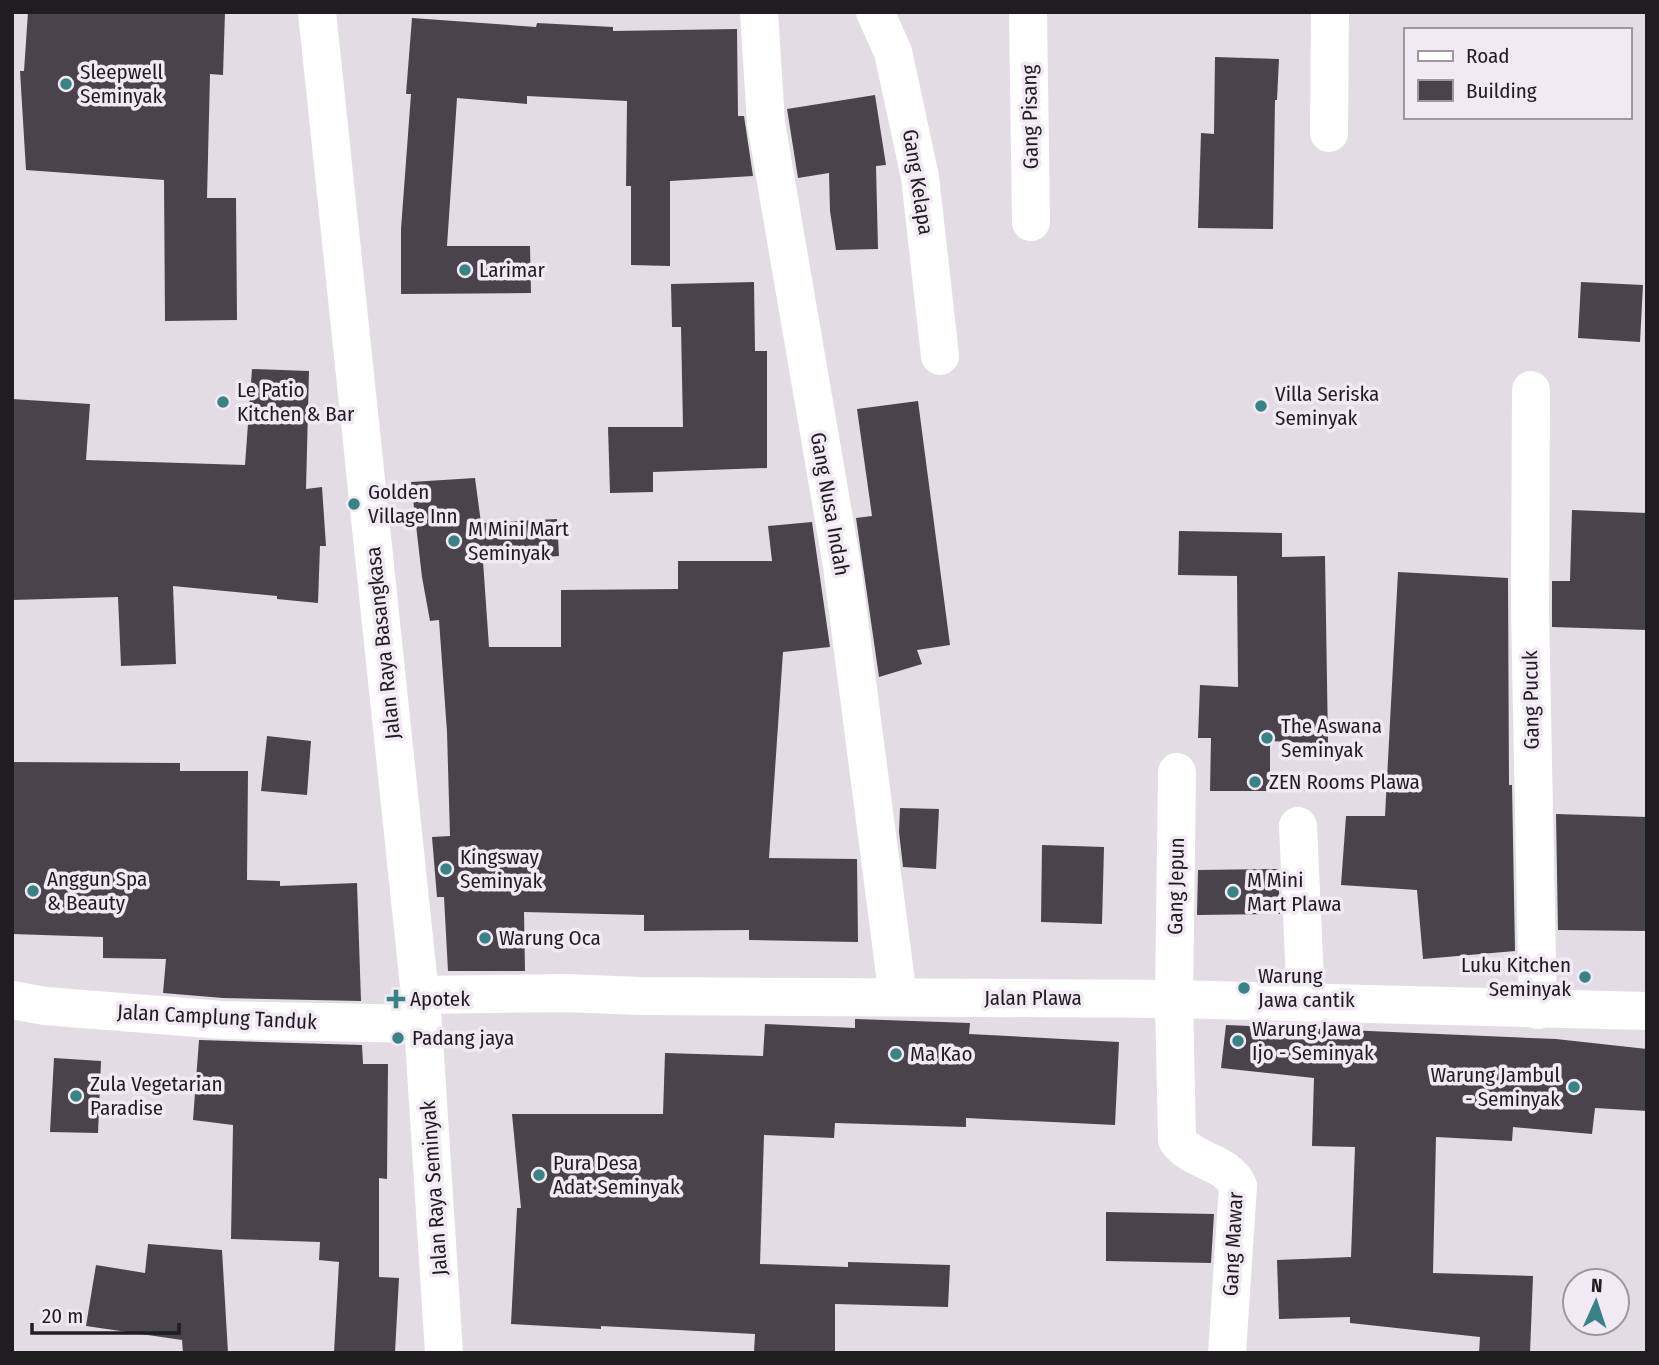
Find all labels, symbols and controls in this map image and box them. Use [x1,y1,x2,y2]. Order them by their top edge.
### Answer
legend [1404,28,1631,119]
text: Road [1466,43,1510,69]
place label: Sleepwell Seminyak [80,59,163,109]
street label: Gang Pisang [1016,64,1044,169]
marker: Sleepwell Seminyak [58,76,74,92]
text: Building [1466,78,1537,104]
street label: Gang Kelapa [897,127,939,237]
place label: Larimar [479,257,546,283]
marker: Larimar [457,262,473,278]
place label: Le Patio Kitchen & Bar [237,377,355,427]
place label: Villa Seriska Seminyak [1275,381,1379,431]
marker: Le Patio Kitchen & Bar [215,394,231,410]
marker: Villa Seriska Seminyak [1253,398,1269,414]
street label: Gang Nusa Indah [805,430,855,578]
place label: Golden Village Inn [368,479,458,529]
marker: Golden Village Inn [346,496,362,512]
place label: M Mini Mart Seminyak [468,516,569,566]
marker: M Mini Mart Seminyak [446,533,462,549]
street label: Jalan Raya Basangkasa [360,545,406,741]
street label: Gang Pucuk [1517,650,1545,750]
place label: The Aswana Seminyak [1281,713,1382,763]
marker: The Aswana Seminyak [1259,730,1275,746]
place label: ZEN Rooms Plawa [1269,769,1420,795]
marker: ZEN Rooms Plawa [1247,774,1263,790]
street label: Gang Jepun [1162,837,1190,935]
place label: Kingsway Seminyak [460,844,543,894]
marker: Kingsway Seminyak [438,861,454,877]
place label: Anggun Spa & Beauty [47,866,147,916]
place label: M Mini Mart Plawa [1247,867,1342,917]
marker: Anggun Spa & Beauty [25,883,41,899]
marker: M Mini Mart Plawa [1225,884,1241,900]
place label: Warung Oca [499,925,601,951]
marker: Warung Oca [477,930,493,946]
place label: Luku Kitchen Seminyak [1461,952,1571,1002]
place label: Warung Jawa cantik [1258,963,1355,1013]
marker: Luku Kitchen Seminyak [1577,969,1593,985]
marker: Warung Jawa cantik [1236,980,1252,996]
street label: Jalan Plawa [984,985,1082,1011]
place label: Apotek [410,986,470,1012]
marker: Apotek [388,991,404,1007]
street label: Jalan Camplung Tanduk [116,999,318,1035]
place label: Warung Jawa Ijo - Seminyak [1252,1016,1374,1066]
place label: Padang jaya [412,1025,514,1051]
marker: Padang jaya [390,1030,406,1046]
marker: Warung Jawa Ijo - Seminyak [1230,1033,1246,1049]
place label: Ma Kao [910,1041,972,1067]
marker: Ma Kao [888,1046,904,1062]
place label: Warung Jambul - Seminyak [1431,1062,1560,1112]
place label: Zula Vegetarian Paradise [90,1071,223,1121]
marker: Warung Jambul - Seminyak [1566,1079,1582,1095]
marker: Zula Vegetarian Paradise [68,1088,84,1104]
street label: Jalan Raya Seminyak [415,1099,453,1276]
place label: Pura Desa Adat Seminyak [553,1150,680,1200]
marker: Pura Desa Adat Seminyak [531,1167,547,1183]
street label: Gang Mawar [1217,1191,1249,1297]
north arrow [1561,1267,1631,1337]
text: N [1591,1274,1603,1297]
scale bar [32,1292,178,1336]
text: 20 m [42,1303,83,1329]

